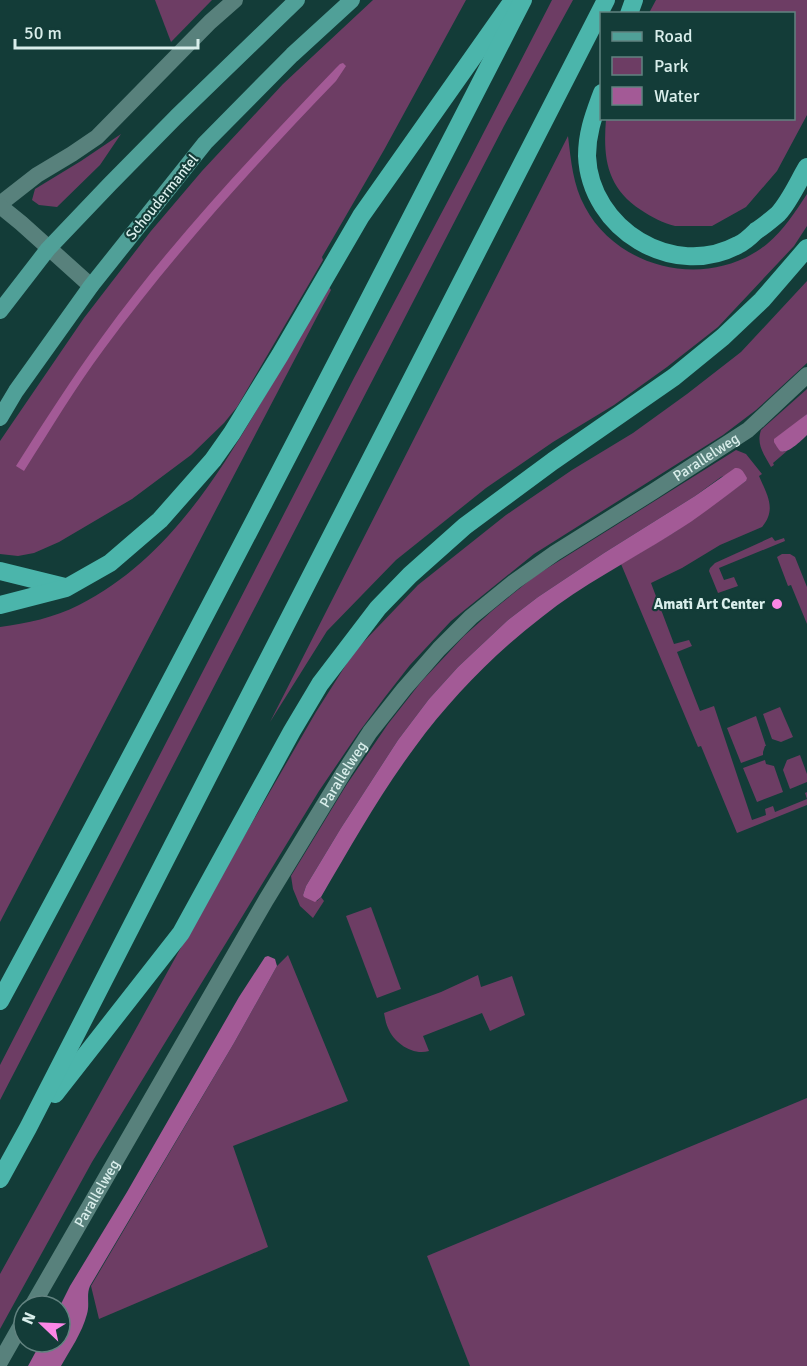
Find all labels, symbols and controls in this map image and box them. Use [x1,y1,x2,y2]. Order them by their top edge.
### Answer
scale bar [15,12,198,50]
legend [600,12,795,120]
text: 50 m [24,22,62,44]
text: Road [654,25,693,47]
text: Park [654,55,689,77]
text: Water [654,85,700,107]
street label: Schoudermantel [122,150,202,244]
street label: Parallelweg [670,429,743,485]
place label: Amati Art Center [654,595,765,613]
marker: Amati Art Center [770,597,784,611]
street label: Parallelweg [315,738,371,811]
street label: Parallelweg [70,1156,124,1230]
north arrow [12,1294,72,1354]
text: N [18,1309,40,1328]

